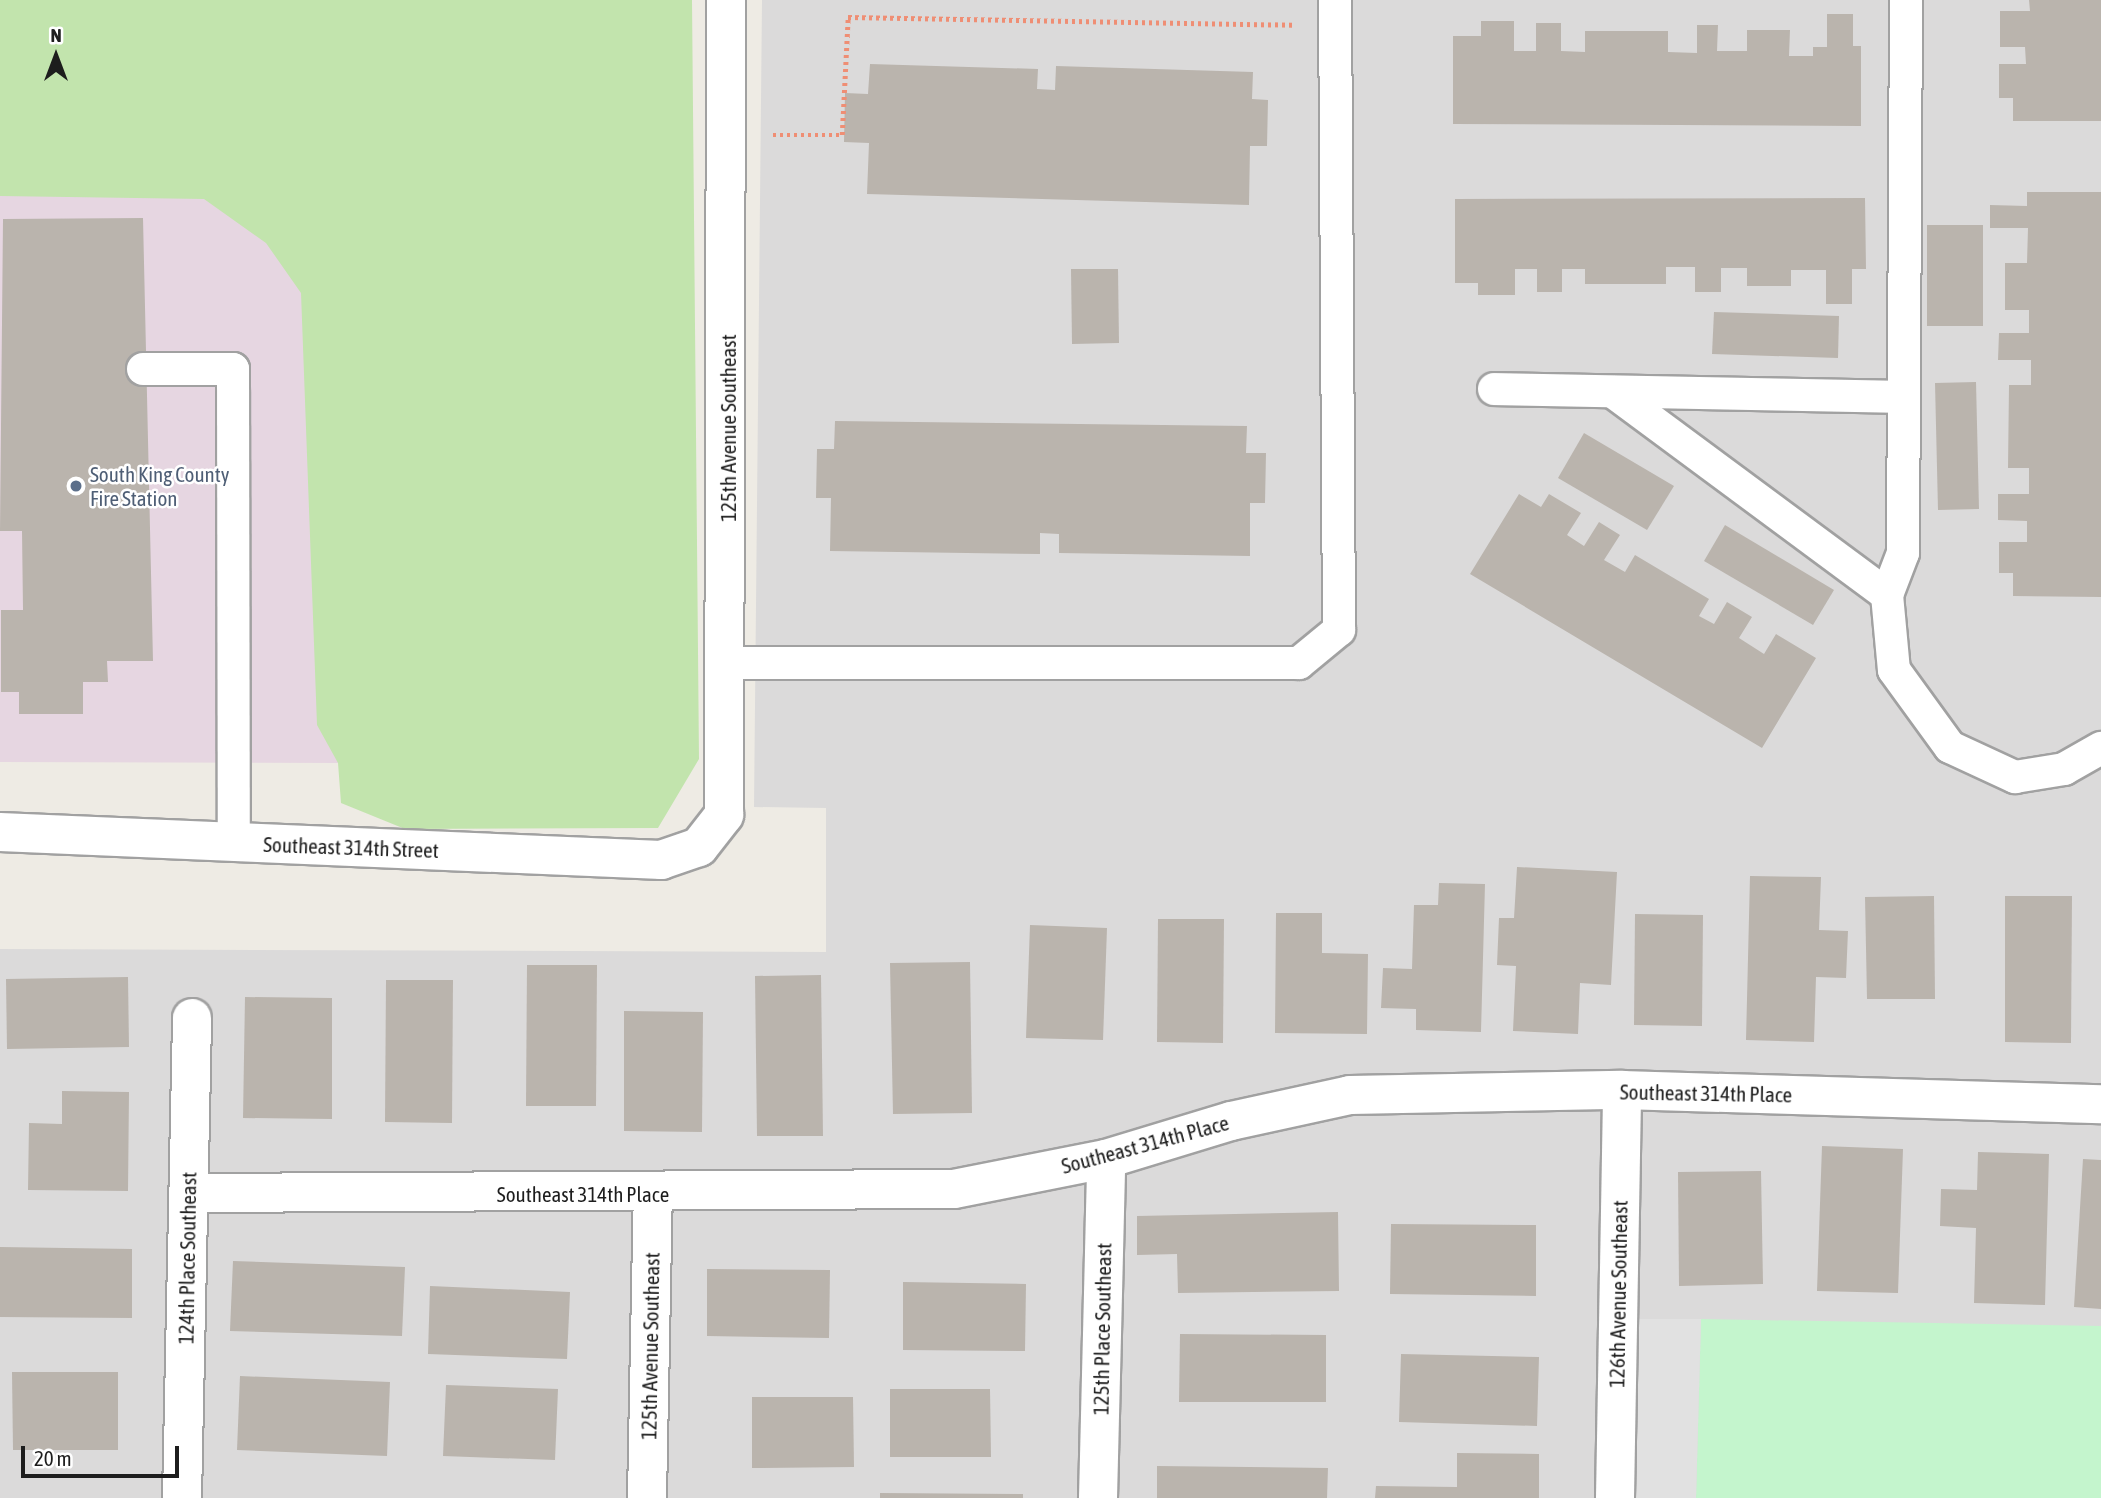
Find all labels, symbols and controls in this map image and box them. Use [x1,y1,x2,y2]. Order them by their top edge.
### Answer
north arrow [21,21,91,91]
text: N [50,24,62,46]
street label: 125th Avenue Southeast [715,334,741,522]
place label: South King County Fire Station [90,461,230,511]
marker: South King County Fire Station [68,478,84,494]
street label: Southeast 314th Street [263,831,439,863]
street label: Southeast 314th Place [1620,1079,1792,1107]
street label: Southeast 314th Place [1059,1110,1231,1178]
street label: 124th Place Southeast [173,1172,201,1344]
street label: Southeast 314th Place [497,1181,669,1207]
street label: 126th Avenue Southeast [1604,1200,1632,1388]
street label: 125th Place Southeast [1088,1243,1116,1415]
street label: 125th Avenue Southeast [636,1252,664,1440]
scale bar [24,1432,182,1476]
text: 20 m [34,1446,72,1470]

